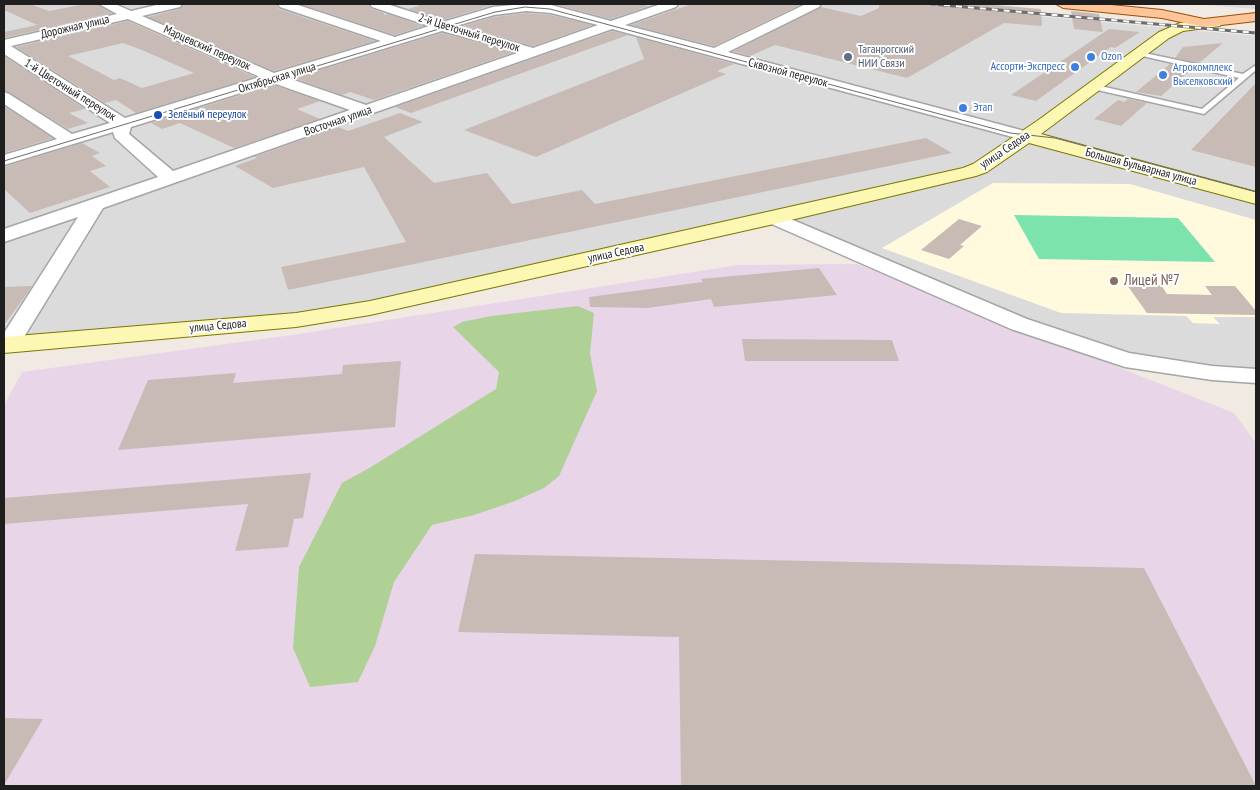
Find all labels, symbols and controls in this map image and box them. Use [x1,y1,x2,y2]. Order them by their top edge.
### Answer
street label: 2-й Цветочный переулок [416,11,522,55]
street label: Дорожная улица [39,12,111,42]
street label: Марцевский переулок [161,22,253,74]
place label: Таганрогский НИИ Связи [858,43,914,71]
place label: Ozon [1101,50,1122,64]
marker: Таганрогский НИИ Связи [842,51,854,63]
marker: Ozon [1085,51,1097,63]
street label: Сквозной переулок [747,55,829,91]
street label: 1-й Цветочный переулок [21,56,119,124]
street label: Октябрьская улица [237,59,317,97]
place label: Ассорти-Экспресс [991,60,1065,74]
marker: Ассорти-Экспресс [1069,61,1081,73]
place label: Агрокомплекс Выселковский [1173,61,1233,89]
marker: Агрокомплекс Выселковский [1157,69,1169,81]
place label: Этап [973,101,992,115]
marker: Этап [957,102,969,114]
street label: Восточная улица [302,103,374,139]
place label: Зелёный переулок [168,108,246,122]
marker: Зелёный переулок [152,109,164,121]
street label: улица Седова [977,128,1033,172]
street label: Большая Бульварная улица [1084,145,1198,189]
street label: улица Седова [587,240,645,266]
place label: Лицей №7 [1124,272,1180,290]
marker: Лицей №7 [1108,275,1120,287]
street label: улица Седова [189,316,247,336]

